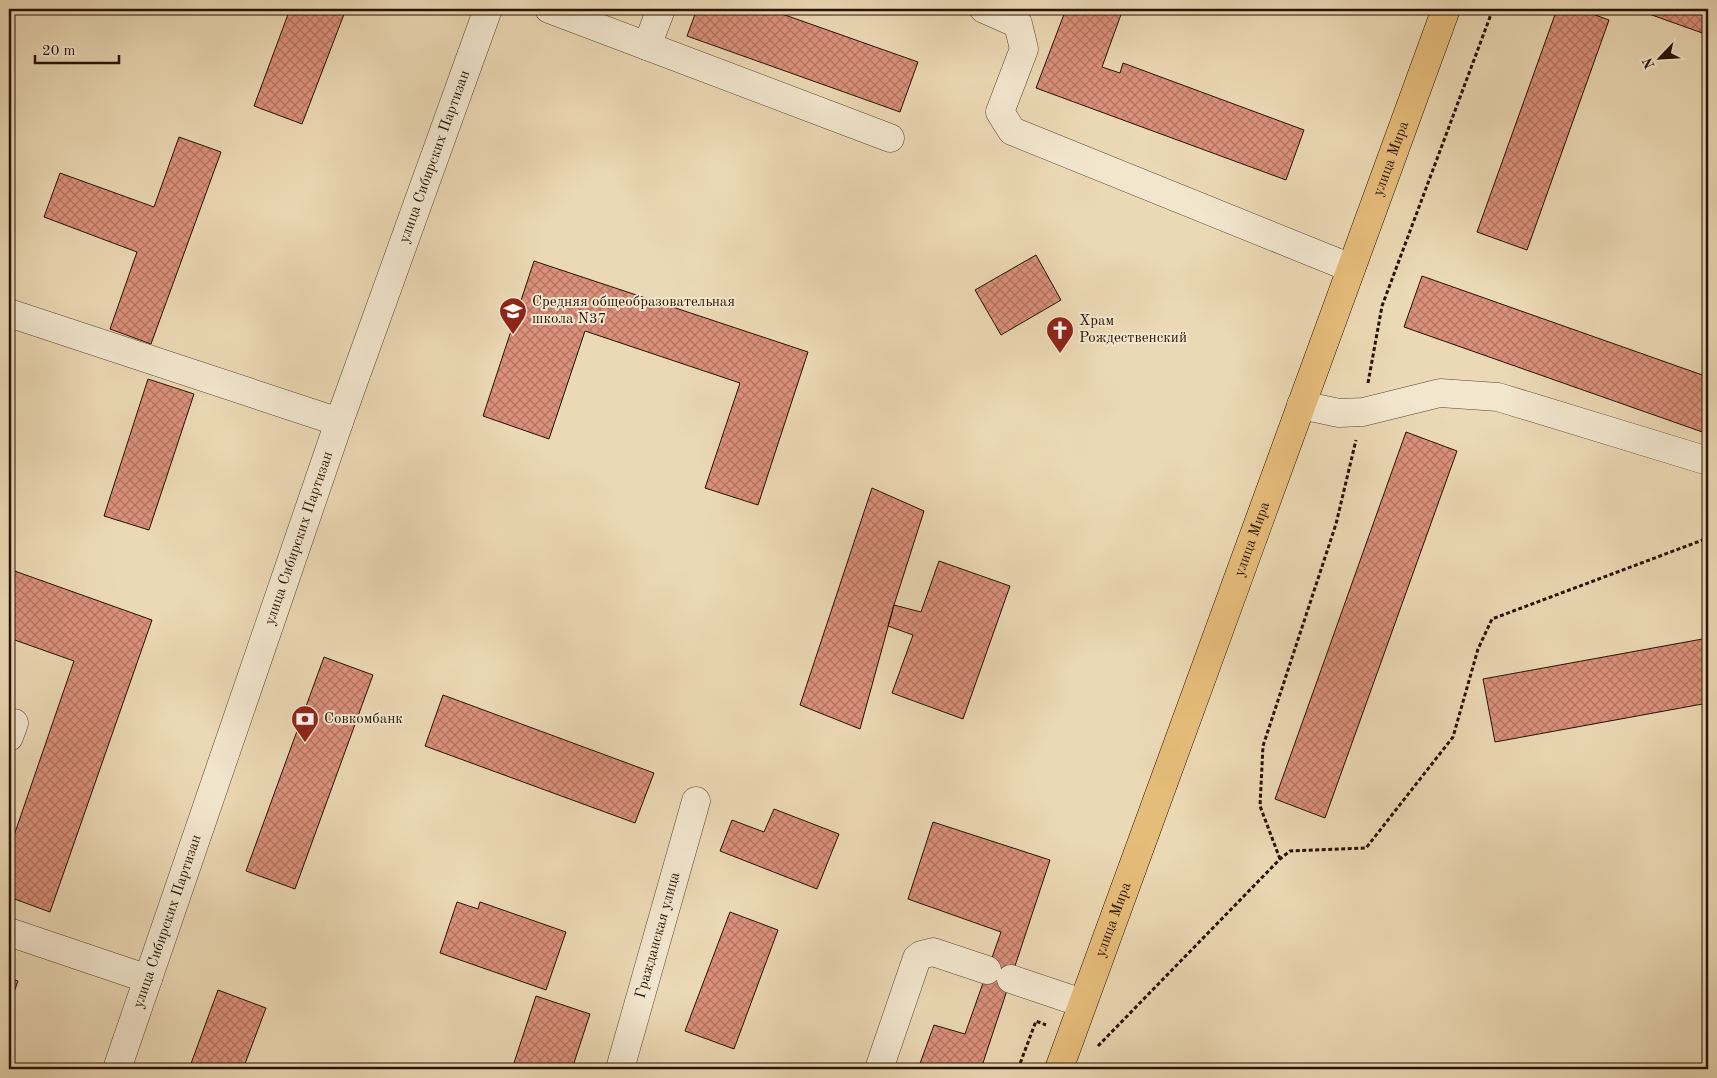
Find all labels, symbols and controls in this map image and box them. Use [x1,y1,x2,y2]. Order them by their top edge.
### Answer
scale bar [35,32,119,64]
north arrow [1634,32,1684,82]
text: 20 m [42,44,76,59]
text: N [1640,55,1658,71]
street label: улица Сибирских Партизан [397,68,473,245]
street label: улица Мира [1371,119,1412,198]
place label: Средняя общеобразовательная школа N37 [532,295,735,327]
school or university icon: Средняя общеобразовательная школа N37 [498,296,528,335]
place label: Храм Рождественский [1079,314,1187,346]
church icon: Храм Рождественский [1045,315,1075,354]
street label: улица Сибирских Партизан [262,450,336,627]
street label: улица Мира [1232,499,1273,579]
bank icon: Совкомбанк [290,704,320,743]
place label: Совкомбанк [324,712,403,727]
street label: улица Сибирских Партизан [131,833,204,1010]
street label: Гражданская улица [633,870,683,1000]
street label: улица Мира [1093,880,1134,959]

